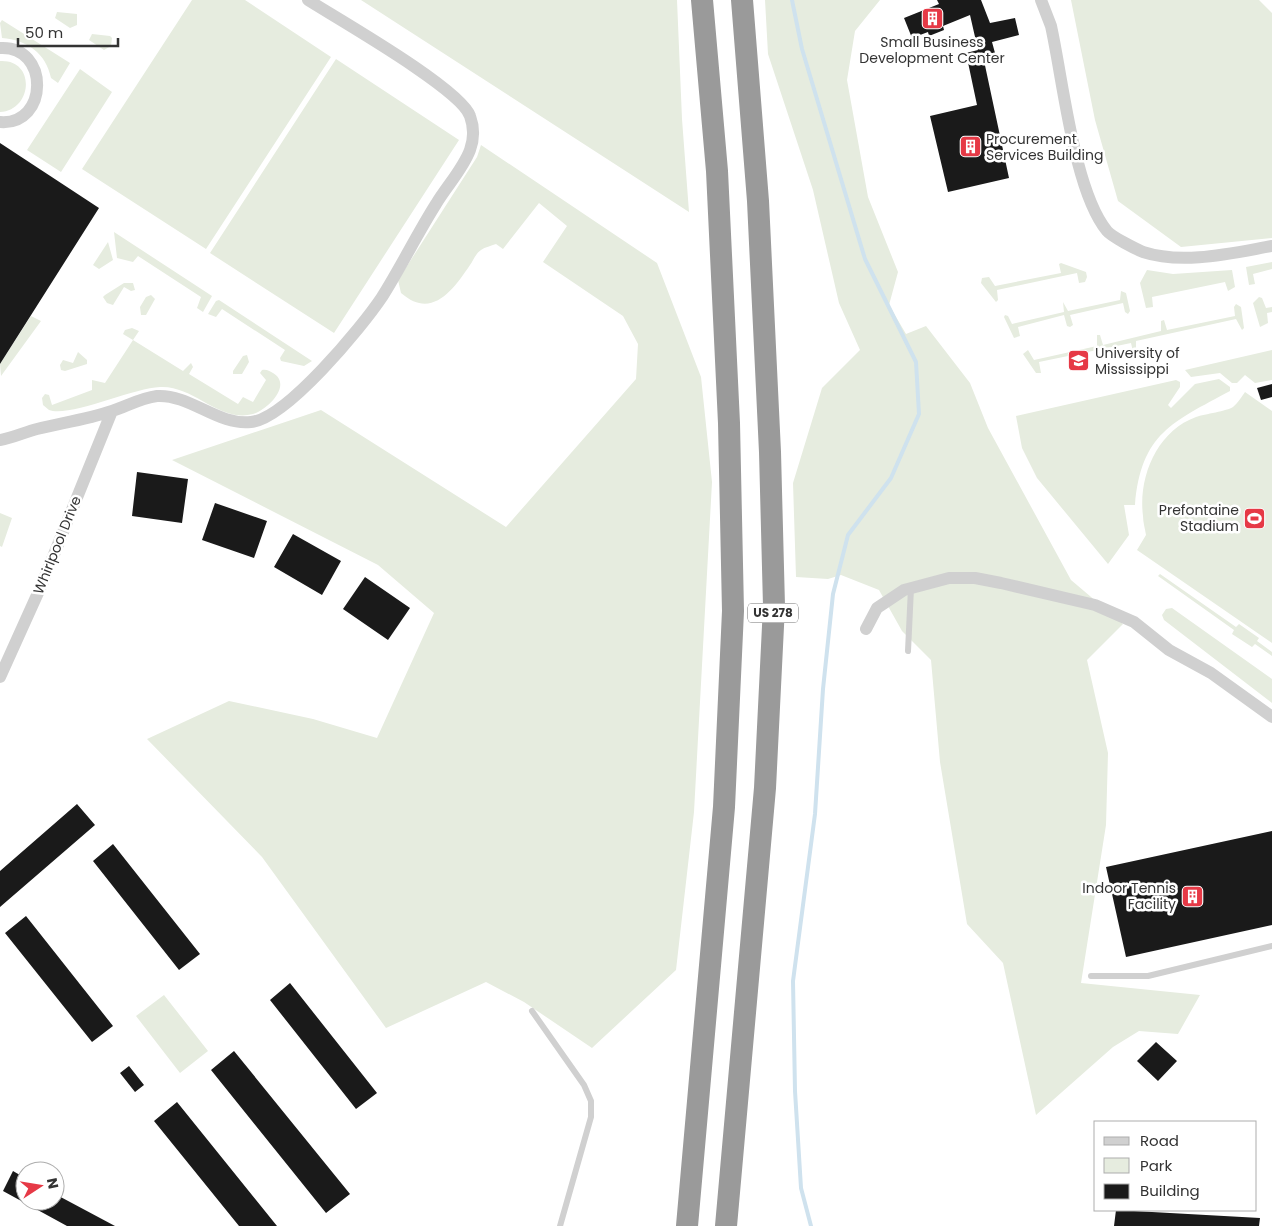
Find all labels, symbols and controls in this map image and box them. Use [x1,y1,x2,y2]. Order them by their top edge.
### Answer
building icon: Small Business Development Center [920,7,944,31]
scale bar [18,15,118,47]
text: 50 m [25,22,63,43]
place label: Small Business Development Center [859,32,1005,68]
place label: Procurement Services Building [986,129,1103,165]
building icon: Procurement Services Building [958,135,982,159]
place label: University of Mississippi [1095,343,1180,379]
school or university icon: University of Mississippi [1067,349,1091,373]
street label: Whirlpool Drive [28,493,86,597]
place label: Prefontaine Stadium [1159,500,1239,536]
sports icon: Prefontaine Stadium [1243,506,1267,530]
road number: US 278 [748,604,798,622]
place label: Indoor Tennis Facility [1082,878,1176,914]
building icon: Indoor Tennis Facility [1180,884,1204,908]
legend [1094,1121,1257,1211]
text: Road [1140,1130,1179,1151]
text: Park [1140,1155,1172,1176]
north arrow [15,1161,65,1211]
text: N [42,1176,64,1191]
text: Building [1140,1180,1200,1201]

